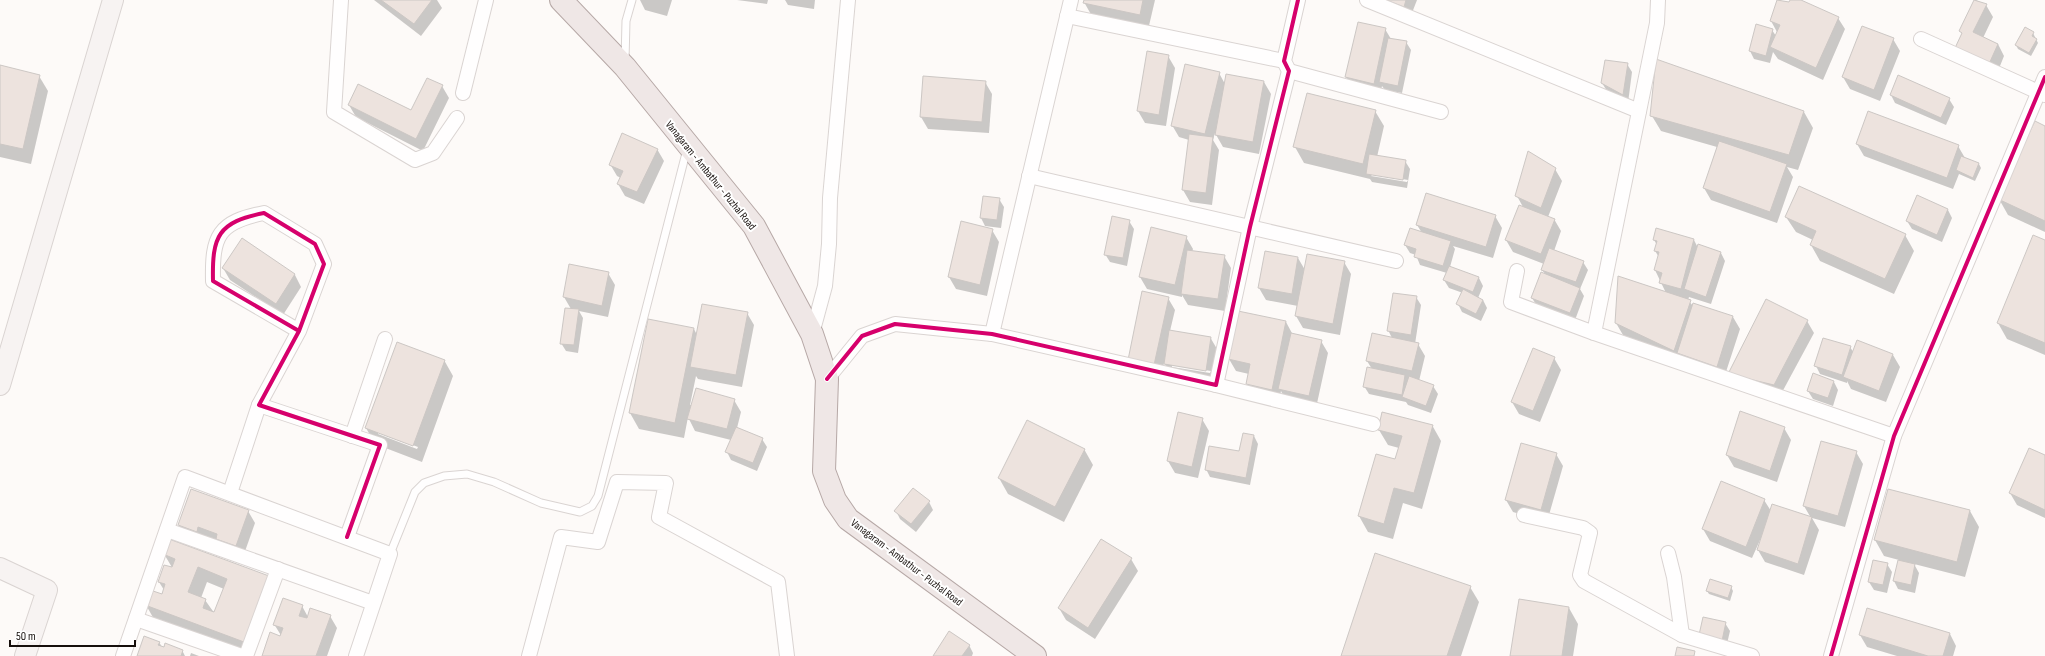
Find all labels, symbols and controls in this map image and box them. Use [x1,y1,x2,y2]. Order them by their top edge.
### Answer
street label: Vanagaram - Ambathur - Puzhal Road [663,118,759,233]
street label: Vanagaram - Ambathur - Puzhal Road [848,516,965,609]
scale bar [10,622,135,648]
text: 50 m [16,629,36,644]

